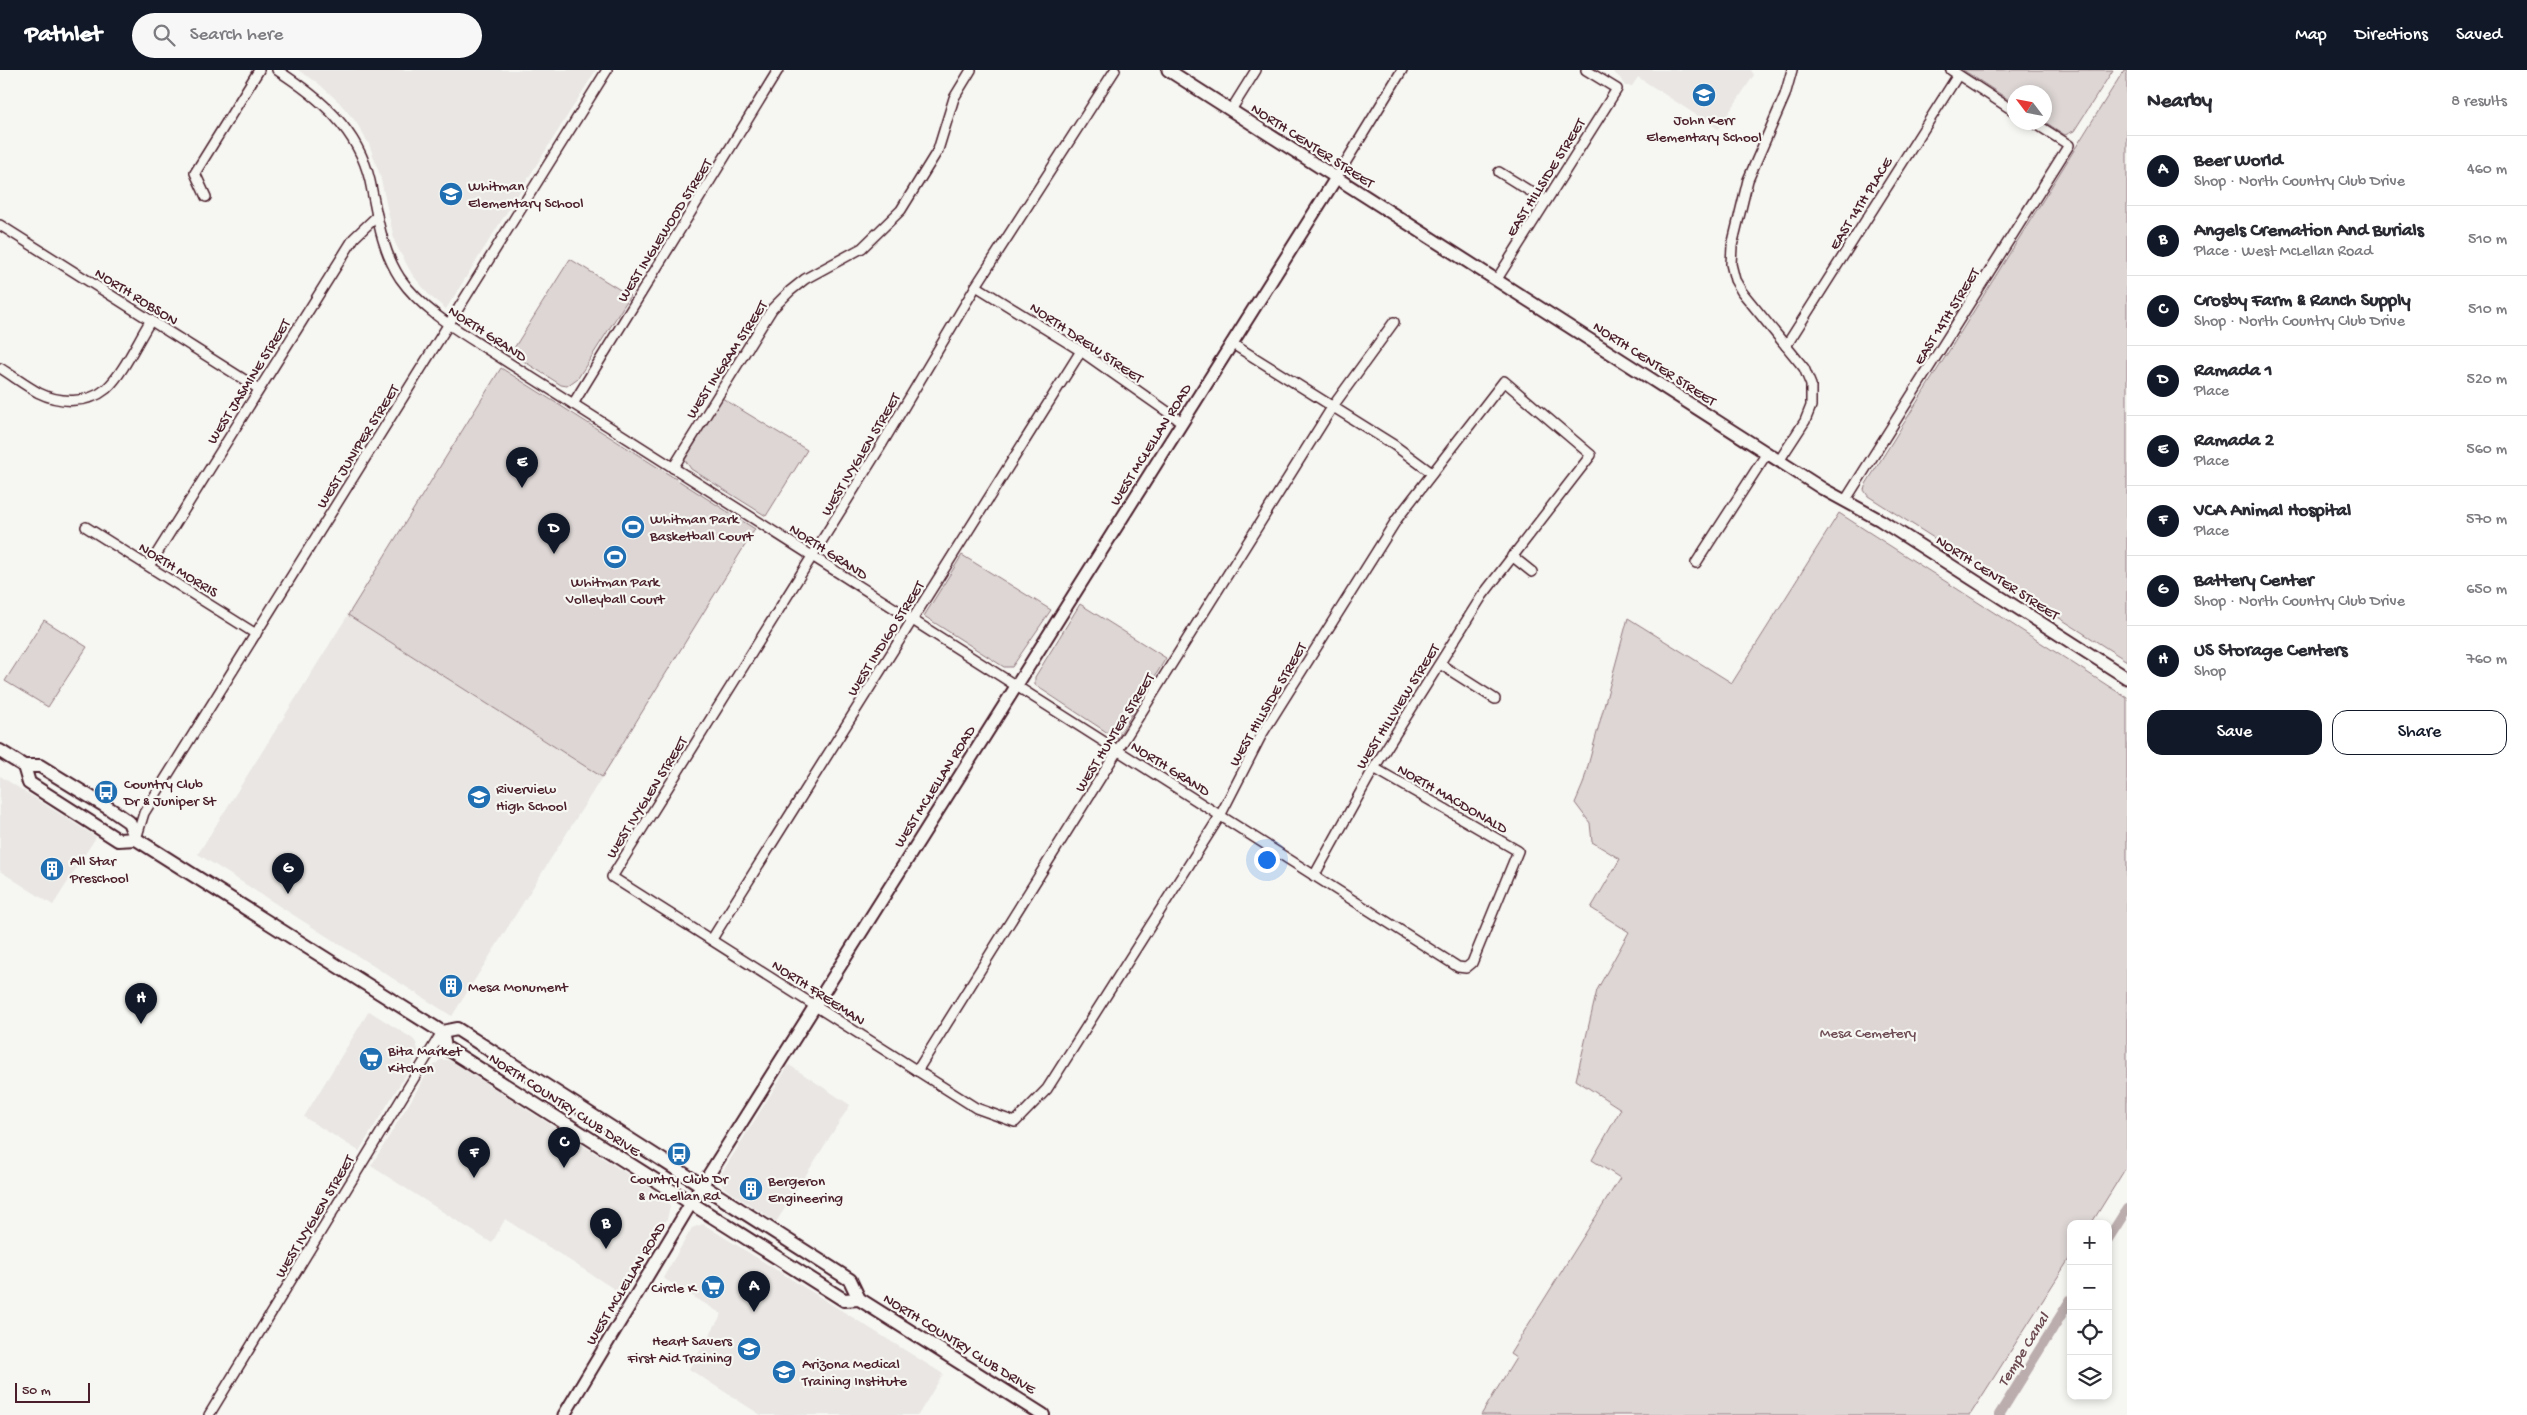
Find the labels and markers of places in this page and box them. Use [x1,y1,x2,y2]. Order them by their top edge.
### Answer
school or university icon: John Kerr Elementary School [1691,82,1717,108]
place label: John Kerr Elementary School [1646,112,1762,147]
place label: Whitman Elementary School [468,178,584,213]
school or university icon: Whitman Elementary School [438,181,464,207]
pin: E [506,447,538,488]
place label: Whitman Park Basketball Court [649,511,755,546]
pin: D [538,513,570,554]
sports icon: Whitman Park Basketball Court [620,514,646,540]
sports icon: Whitman Park Volleyball Court [602,544,628,570]
place label: Whitman Park Volleyball Court [565,574,666,609]
place label: Country Club Dr & Juniper St [123,776,217,811]
bus stop icon: Country Club Dr & Juniper St [93,779,119,805]
place label: Riverview High School [496,781,567,816]
school or university icon: Riverview High School [466,784,492,810]
place label: All Star Preschool [69,853,129,888]
pin: G [272,853,304,894]
building icon: All Star Preschool [39,856,65,882]
building icon: Mesa Monument [438,973,464,999]
place label: Mesa Monument [468,979,569,997]
pin: H [125,983,157,1024]
place label: Bita Market Kitchen [387,1043,463,1078]
supermarket icon: Bita Market Kitchen [358,1046,384,1072]
pin: C [548,1127,580,1168]
pin: F [458,1137,490,1178]
bus stop icon: Country Club Dr & McLellan Rd [666,1141,692,1167]
place label: Country Club Dr & McLellan Rd [630,1171,729,1206]
place label: Bergeron Engineering [767,1173,843,1208]
building icon: Bergeron Engineering [738,1176,764,1202]
pin: B [590,1208,622,1249]
pin: A [738,1271,770,1312]
supermarket icon: Circle K [700,1274,726,1300]
place label: Circle K [651,1280,698,1298]
place label: Heart Savers First Aid Training [626,1333,732,1368]
school or university icon: Heart Savers First Aid Training [736,1336,762,1362]
place label: Arizona Medical Training Institute [801,1356,907,1391]
school or university icon: Arizona Medical Training Institute [771,1359,797,1385]

